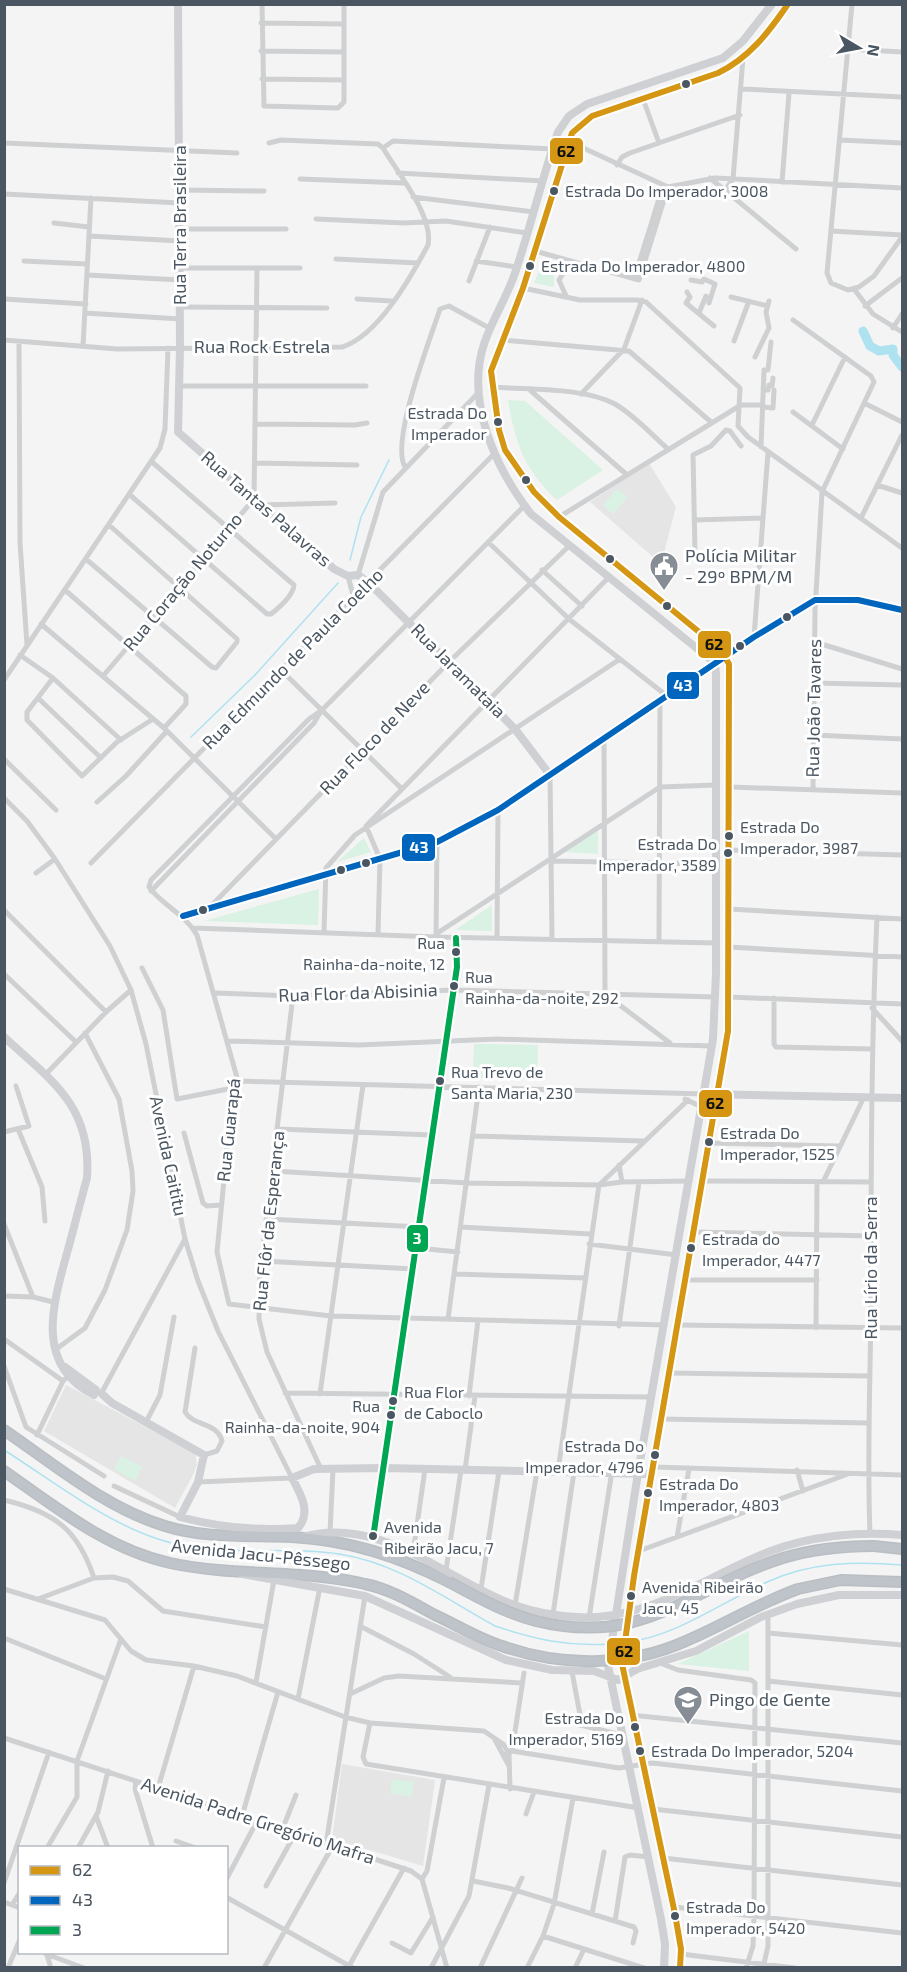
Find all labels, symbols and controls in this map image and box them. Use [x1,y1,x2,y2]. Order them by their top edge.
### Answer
north arrow [829,18,889,78]
text: N [864,43,885,58]
unlabelled marker [680,78,692,90]
line badge: 62 [549,137,584,165]
text: 62 [557,141,575,160]
street label: Rua Terra Brasileira [168,145,190,305]
place label: Estrada Do Imperador, 3008 [565,181,768,200]
marker: Estrada Do Imperador, 3008 [548,185,560,197]
place label: Estrada Do Imperador, 4800 [541,256,745,275]
marker: Estrada Do Imperador, 4800 [524,260,536,272]
street label: Rua Rock Estrela [194,335,330,357]
place label: Estrada Do Imperador [407,403,488,443]
marker: Estrada Do Imperador [492,416,504,428]
street label: Rua Tantas Palavras [197,446,336,571]
unlabelled marker [520,474,532,486]
street label: Rua Coração Noturno [118,508,247,656]
place label: Polícia Militar - 29º BPM/M [685,544,797,587]
public building icon: Polícia Militar - 29º BPM/M [648,550,680,592]
unlabelled marker [604,553,616,565]
street label: Rua Edmundo de Paula Coelho [197,563,387,753]
unlabelled marker [661,600,673,612]
unlabelled marker [781,611,793,623]
street label: Rua Jaramataia [407,618,511,722]
line badge: 62 [697,630,732,659]
text: 62 [705,634,723,653]
street label: Rua João Tavares [801,638,825,778]
unlabelled marker [734,640,746,652]
line badge: 43 [666,671,700,700]
text: 43 [673,675,693,694]
street label: Rua Floco de Neve [315,676,434,798]
place label: Estrada Do Imperador, 3987 [740,817,858,857]
marker: Estrada Do Imperador, 3987 [723,830,735,842]
line badge: 43 [401,833,436,862]
place label: Estrada Do Imperador, 3589 [598,834,717,874]
text: 43 [409,837,429,856]
marker: Estrada Do Imperador, 3589 [722,847,734,859]
unlabelled marker [360,857,372,869]
unlabelled marker [335,864,347,876]
unlabelled marker [197,904,209,916]
place label: Rua Rainha-da-noite, 12 [303,933,445,973]
marker: Rua Rainha-da-noite, 12 [450,946,462,958]
place label: Rua Rainha-da-noite, 292 [465,967,619,1007]
street label: Rua Flor da Abisinia [278,978,438,1006]
marker: Rua Rainha-da-noite, 292 [448,980,460,992]
place label: Rua Trevo de Santa Maria, 230 [451,1062,573,1102]
marker: Rua Trevo de Santa Maria, 230 [434,1075,446,1087]
street label: Rua Guarapá [212,1077,244,1183]
line badge: 62 [698,1089,733,1118]
text: 62 [706,1093,724,1112]
street label: Avenida Caititu [146,1094,192,1218]
place label: Estrada Do Imperador, 1525 [720,1123,835,1163]
street label: Rua Flôr da Esperança [248,1130,289,1312]
marker: Estrada Do Imperador, 1525 [703,1136,715,1148]
street label: Rua Lírio da Serra [859,1196,881,1340]
line badge: 3 [406,1224,429,1253]
text: 3 [412,1228,422,1247]
place label: Estrada do Imperador, 4477 [702,1229,820,1269]
marker: Estrada do Imperador, 4477 [685,1242,697,1254]
place label: Rua Flor de Caboclo [404,1382,483,1422]
marker: Rua Flor de Caboclo [387,1395,399,1407]
place label: Rua Rainha-da-noite, 904 [225,1396,380,1436]
marker: Rua Rainha-da-noite, 904 [385,1409,397,1421]
place label: Estrada Do Imperador, 4796 [525,1436,644,1476]
marker: Estrada Do Imperador, 4796 [649,1449,661,1461]
place label: Estrada Do Imperador, 4803 [659,1474,779,1514]
marker: Estrada Do Imperador, 4803 [642,1487,654,1499]
place label: Avenida Ribeirão Jacu, 7 [384,1517,494,1557]
marker: Avenida Ribeirão Jacu, 7 [367,1530,379,1542]
street label: Avenida Jacu-Pêssego [170,1534,352,1574]
place label: Avenida Ribeirão Jacu, 45 [642,1577,763,1617]
marker: Avenida Ribeirão Jacu, 45 [625,1590,637,1602]
line badge: 62 [606,1637,641,1666]
text: 62 [615,1641,633,1660]
school or university icon: Pingo de Gente [672,1684,704,1726]
place label: Pingo de Gente [709,1688,831,1710]
place label: Estrada Do Imperador, 5169 [508,1708,624,1748]
marker: Estrada Do Imperador, 5169 [629,1721,641,1733]
place label: Estrada Do Imperador, 5204 [651,1741,854,1760]
marker: Estrada Do Imperador, 5204 [634,1745,646,1757]
street label: Avenida Padre Gregório Mafra [139,1772,378,1868]
legend [18,1846,228,1954]
text: 62 [72,1858,92,1880]
text: 43 [72,1888,93,1910]
place label: Estrada Do Imperador, 5420 [686,1897,805,1937]
marker: Estrada Do Imperador, 5420 [669,1910,681,1922]
text: 3 [72,1918,82,1940]

